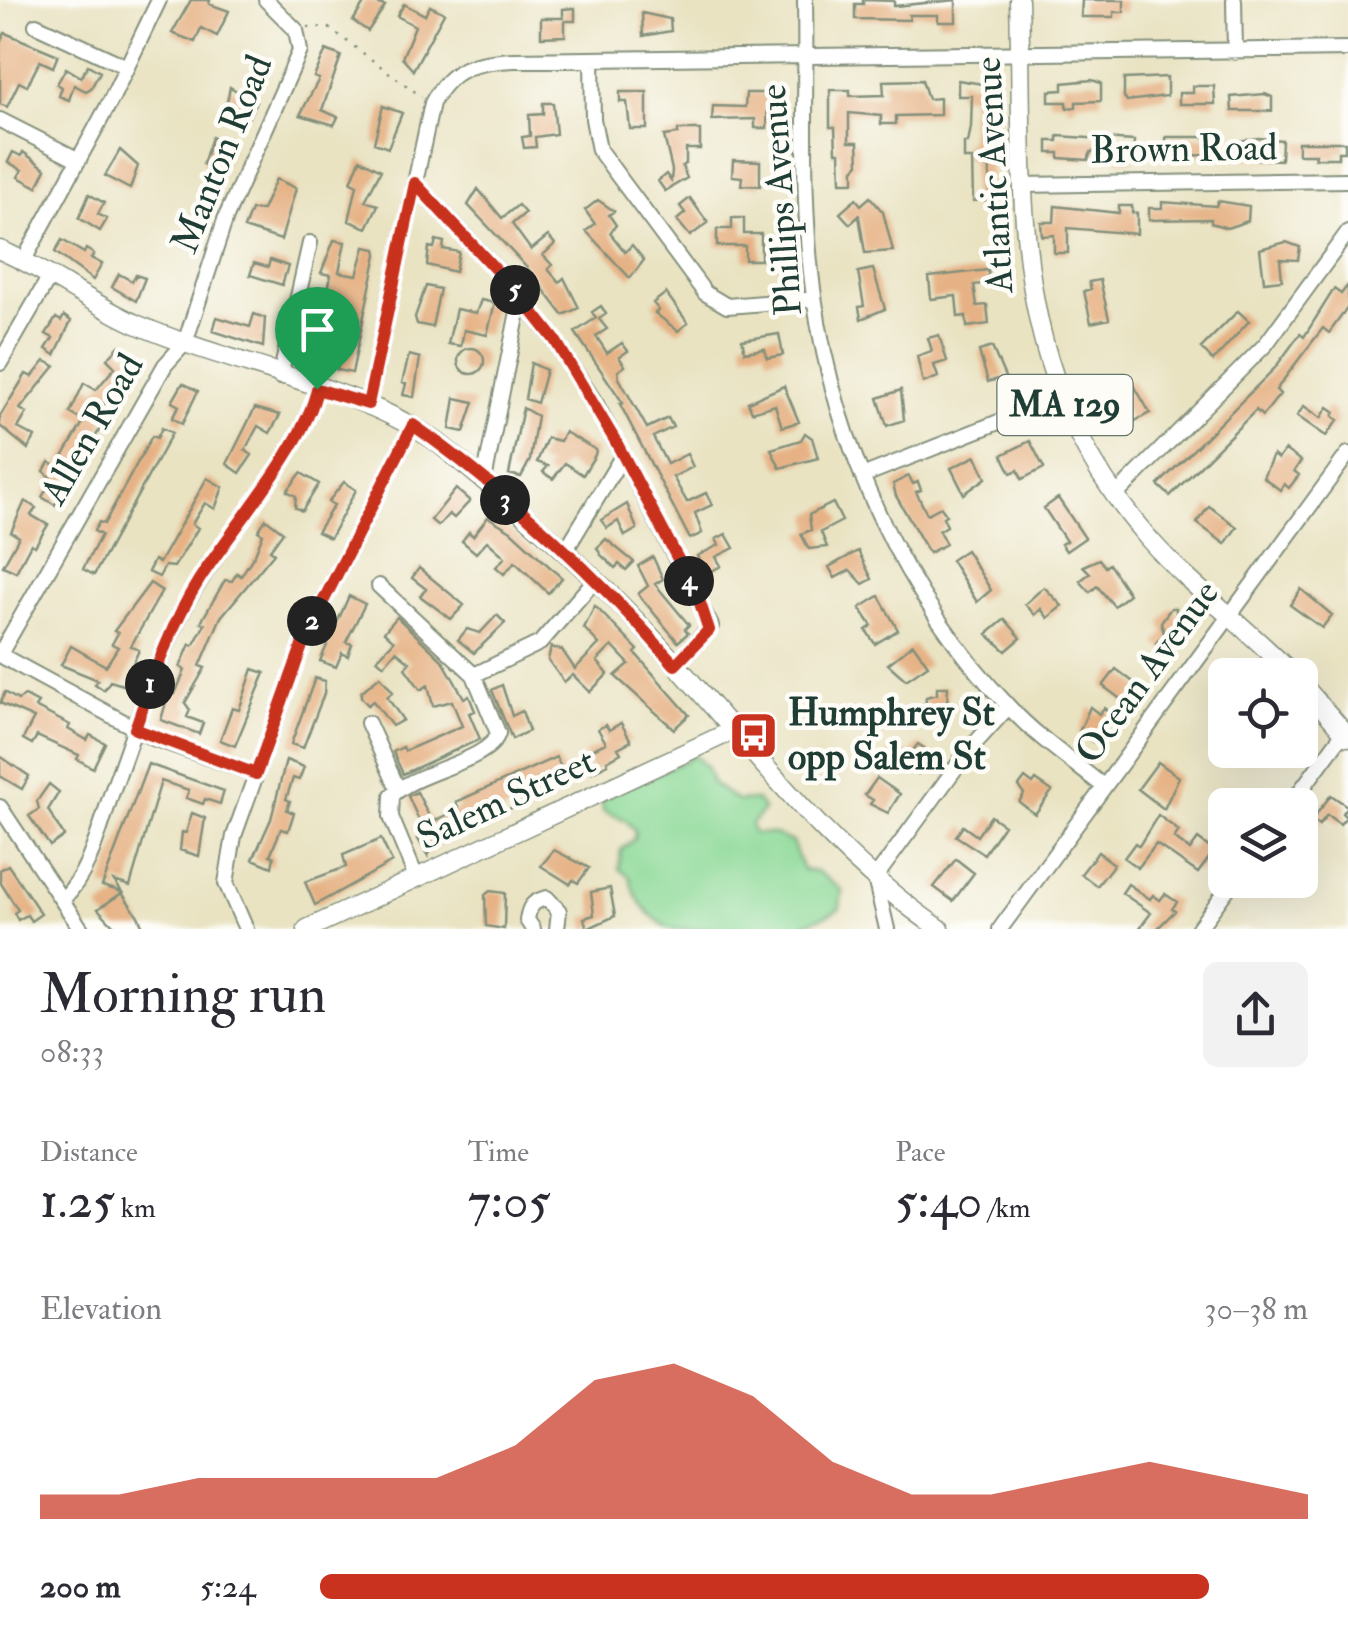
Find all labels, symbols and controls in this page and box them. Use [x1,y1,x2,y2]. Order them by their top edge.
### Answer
street label: Manton Road [161,48,284,260]
street label: Atlantic Avenue [964,55,1024,295]
street label: Phillips Avenue [749,83,813,317]
street label: Brown Road [1090,123,1278,175]
pin: 5 [490,265,540,315]
text: 5 [509,272,521,307]
pin [275,287,360,390]
icon: arrive [290,302,345,357]
street label: Allen Road [29,345,155,514]
road number: MA 129 [998,375,1132,435]
pin: 3 [480,475,530,525]
text: 3 [500,482,510,517]
pin: 4 [664,556,714,606]
text: 4 [681,563,697,598]
street label: Ocean Avenue [1064,571,1230,773]
pin: 2 [287,596,337,646]
text: 2 [305,603,319,638]
map controls [1208,658,1318,898]
button: locate [1208,658,1318,768]
pin: 1 [125,659,175,709]
text: 1 [145,666,155,701]
place label: Humphrey St opp Salem St [788,689,996,781]
bus stop icon: Humphrey St opp Salem St [727,709,779,761]
street label: Salem Street [409,737,603,861]
button: layers [1208,788,1318,898]
text: Morning run [40,960,326,1029]
button: share [1203,962,1308,1067]
text: 08:33 [40,1032,104,1072]
text: Distance [40,1135,138,1170]
text: Time [468,1135,529,1170]
text: Pace [895,1135,946,1170]
text: 1.25 [40,1170,115,1233]
text: 7:05 [468,1170,551,1233]
text: 5:40 [895,1170,982,1233]
text: km [115,1191,156,1226]
text: /km [982,1191,1031,1226]
text: Elevation [40,1289,162,1329]
text: 30–38 m [1204,1289,1308,1329]
text: 200 m [40,1567,121,1607]
text: 5:24 [200,1567,255,1607]

